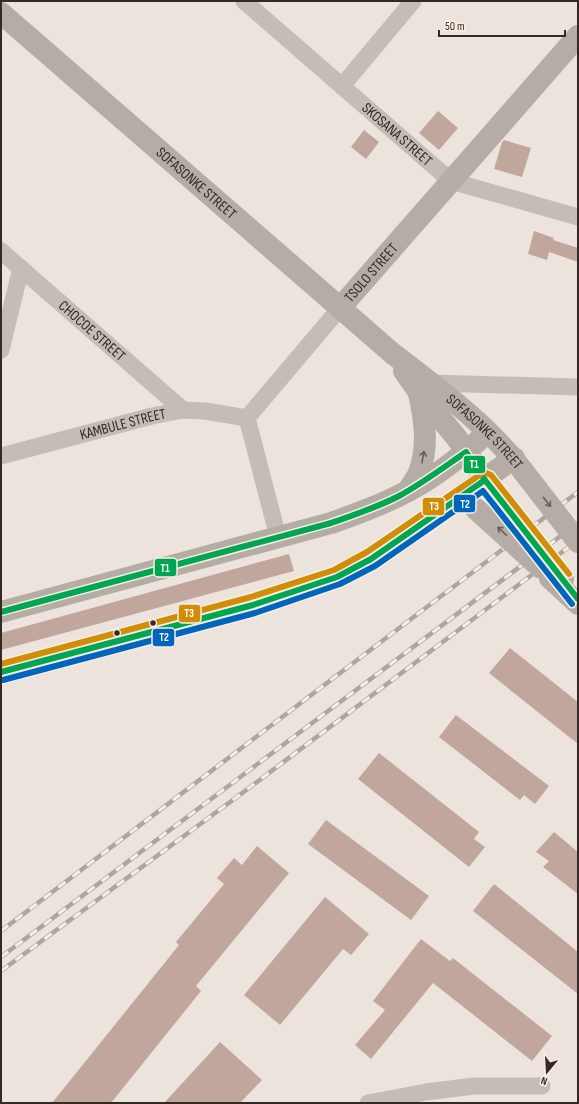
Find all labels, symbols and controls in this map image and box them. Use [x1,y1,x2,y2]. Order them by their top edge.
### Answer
scale bar [439,12,565,38]
text: 50 m [445,19,465,34]
street label: SKOSANA STREET [358,99,436,170]
street label: SOFASONKE STREET [152,143,240,223]
street label: TSOLO STREET [340,239,402,307]
street label: CHOCOE STREET [54,296,129,366]
street label: SOFASONKE STREET [442,390,527,473]
street label: KAMBULE STREET [78,405,168,445]
one-way arrow [419,451,427,464]
line badge: T1 [463,455,486,474]
text: T1 [469,458,479,471]
line badge: T2 [453,494,476,513]
one-way arrow [543,496,551,507]
line badge: T3 [422,497,445,516]
text: T2 [460,498,470,511]
text: T3 [429,500,439,513]
one-way arrow [497,527,507,536]
line badge: T1 [154,558,177,577]
text: T1 [160,562,170,575]
line badge: T3 [178,604,201,623]
text: T3 [184,607,194,620]
unlabelled marker [148,618,158,628]
unlabelled marker [112,628,122,638]
line badge: T2 [152,628,175,647]
text: T2 [159,631,169,644]
north arrow [527,1052,567,1092]
text: N [539,1074,549,1088]

